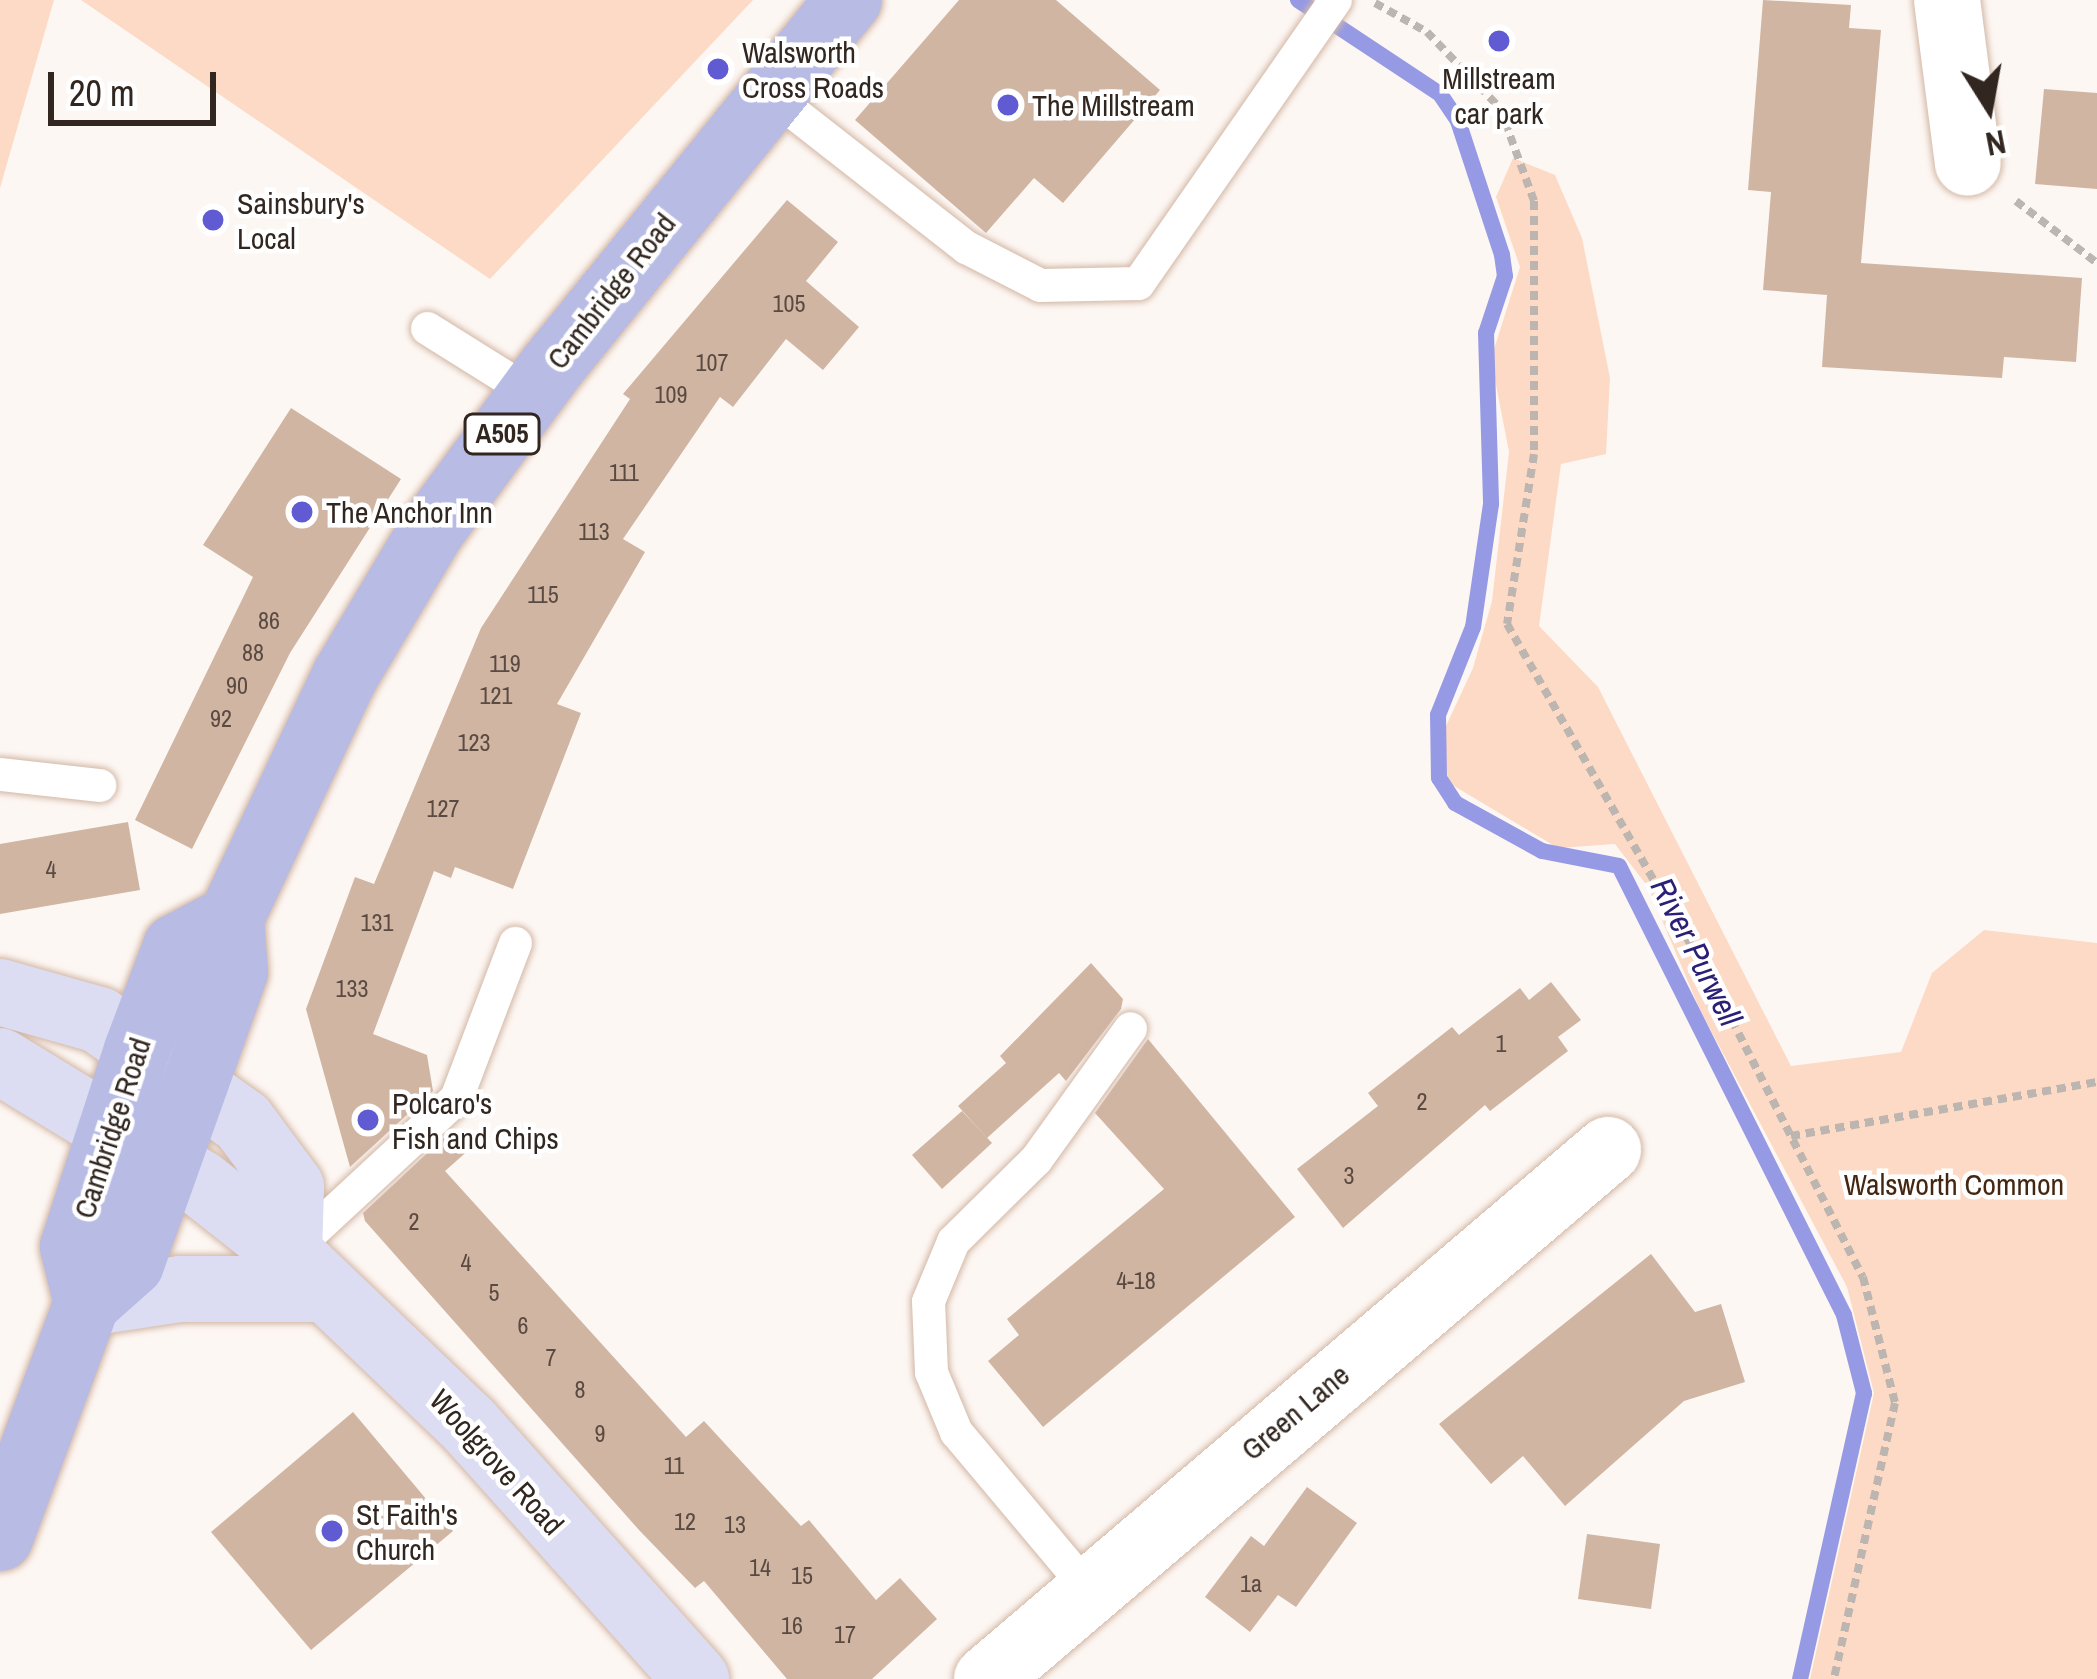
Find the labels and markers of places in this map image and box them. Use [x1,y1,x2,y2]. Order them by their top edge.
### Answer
marker: Millstream car park [1486,28,1512,54]
place label: Walsworth Cross Roads [742,34,884,104]
marker: Walsworth Cross Roads [705,56,731,82]
place label: Millstream car park [1442,60,1556,130]
place label: The Millstream [1032,87,1195,123]
marker: The Millstream [995,92,1021,118]
place label: Sainsbury's Local [237,185,365,256]
marker: Sainsbury's Local [200,207,226,233]
place label: The Anchor Inn [326,494,494,530]
marker: The Anchor Inn [289,499,315,525]
place label: Polcaro's Fish and Chips [392,1085,559,1156]
marker: Polcaro's Fish and Chips [355,1107,381,1133]
place label: St Faith's Church [356,1496,458,1567]
marker: St Faith's Church [319,1518,345,1544]

